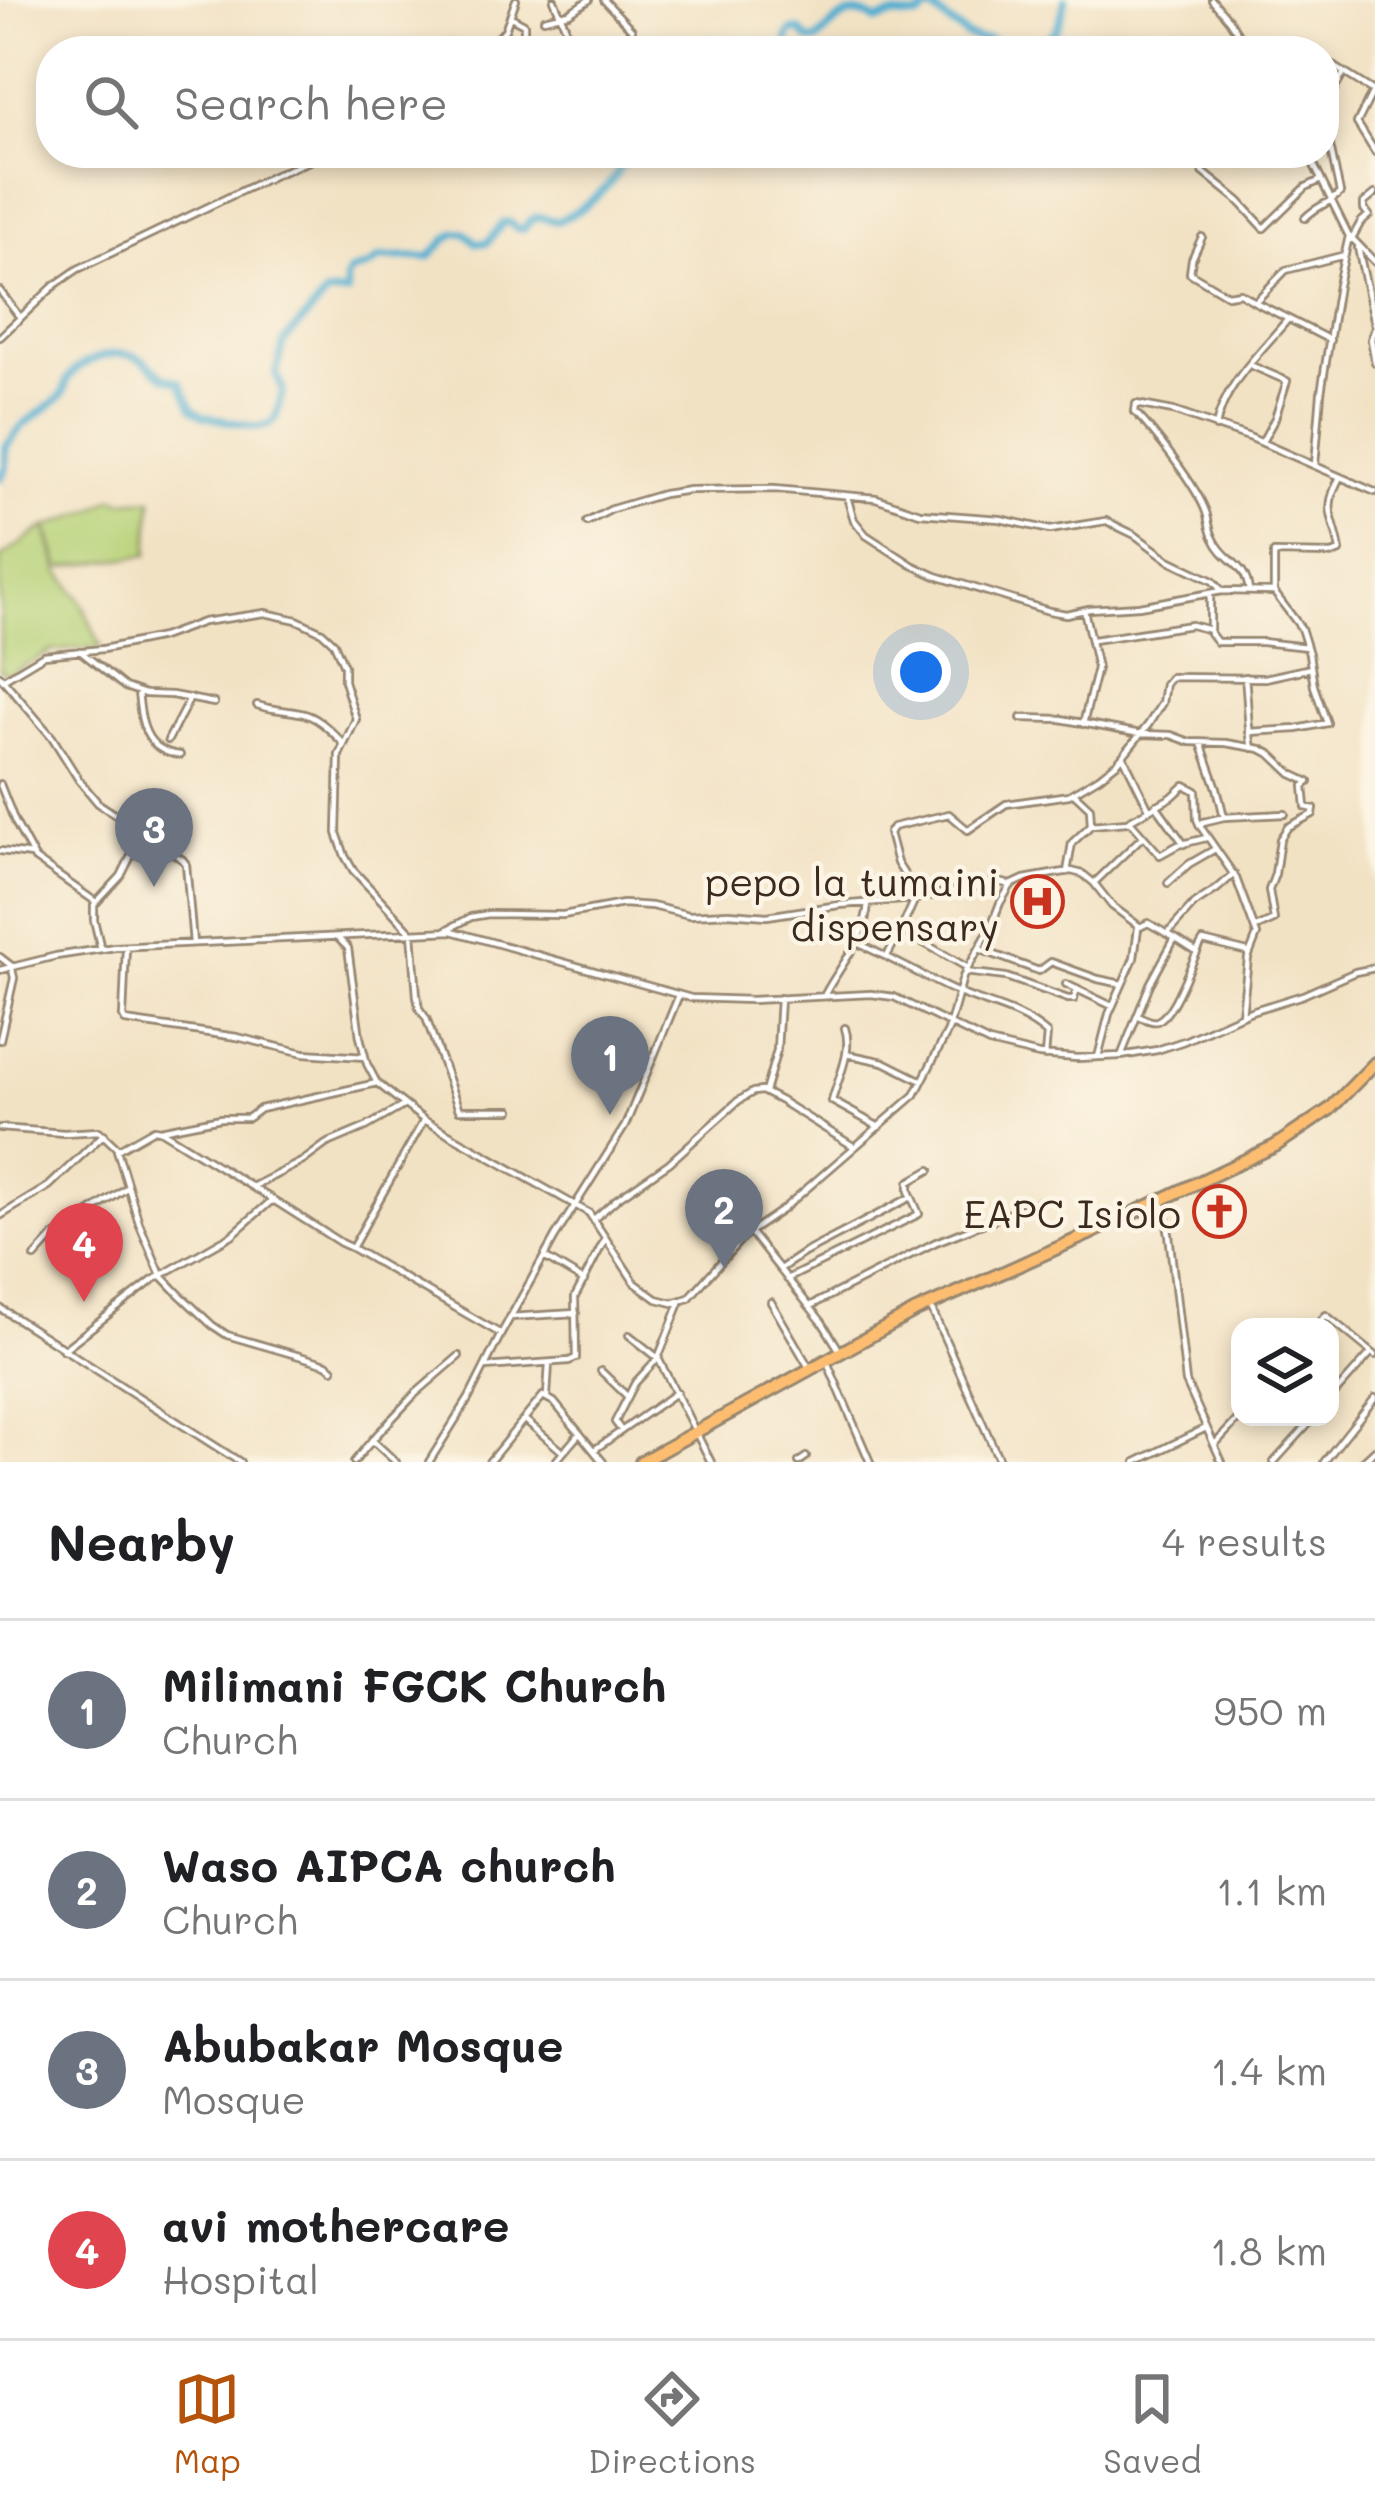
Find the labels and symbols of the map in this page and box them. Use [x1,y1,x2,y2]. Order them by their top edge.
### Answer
your location [891,642,951,702]
pin: 3 [115,788,193,887]
place label: pepo la tumaini dispensary [705,855,999,951]
hospital icon: pepo la tumaini dispensary [1010,874,1066,930]
pin: 1 [571,1016,649,1115]
pin: 2 [685,1169,763,1268]
church icon: EAPC Isiolo [1192,1184,1248,1240]
place label: EAPC Isiolo [963,1187,1181,1238]
pin: 4 [45,1203,123,1302]

